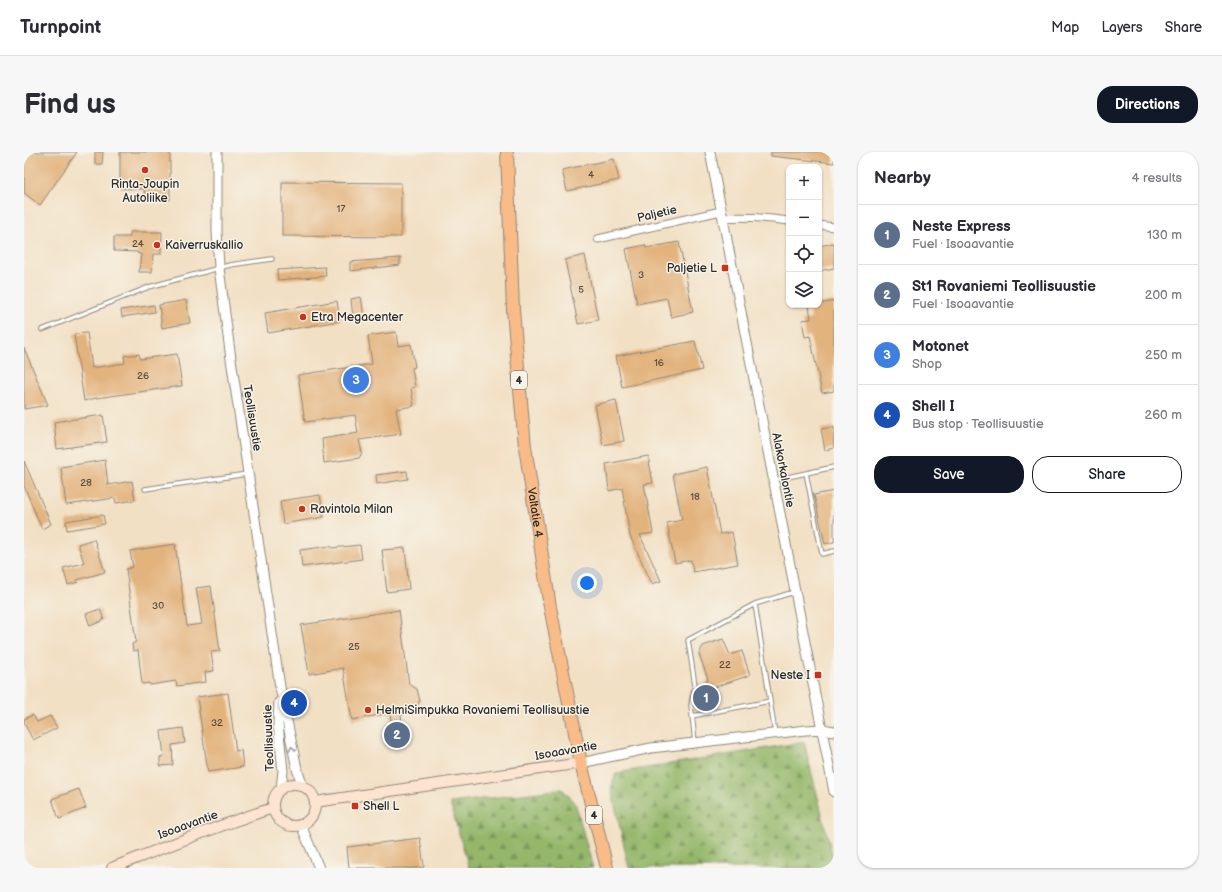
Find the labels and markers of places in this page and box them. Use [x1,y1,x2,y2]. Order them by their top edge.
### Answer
marker: Rinta-Joupin Autoliike [140,165,150,175]
place label: Rinta-Joupin Autoliike [111,177,180,206]
place label: Kaiverruskallio [165,238,243,253]
marker: Kaiverruskallio [152,240,162,250]
place label: Paljetie L [667,261,717,276]
marker: Paljetie L [720,263,730,273]
place label: Etra Megacenter [311,310,404,325]
marker: Etra Megacenter [298,312,308,322]
pin: 3 [343,365,369,395]
place label: Ravintola Milan [310,502,393,517]
marker: Ravintola Milan [297,504,307,514]
place label: Neste I [771,668,810,683]
marker: Neste I [813,670,823,680]
pin: 1 [693,683,719,713]
pin: 4 [281,688,307,718]
place label: HelmiSimpukka Rovaniemi Teollisuustie [376,703,589,718]
marker: HelmiSimpukka Rovaniemi Teollisuustie [363,705,373,715]
pin: 2 [384,720,410,750]
place label: Shell L [363,799,400,814]
marker: Shell L [350,801,360,811]

